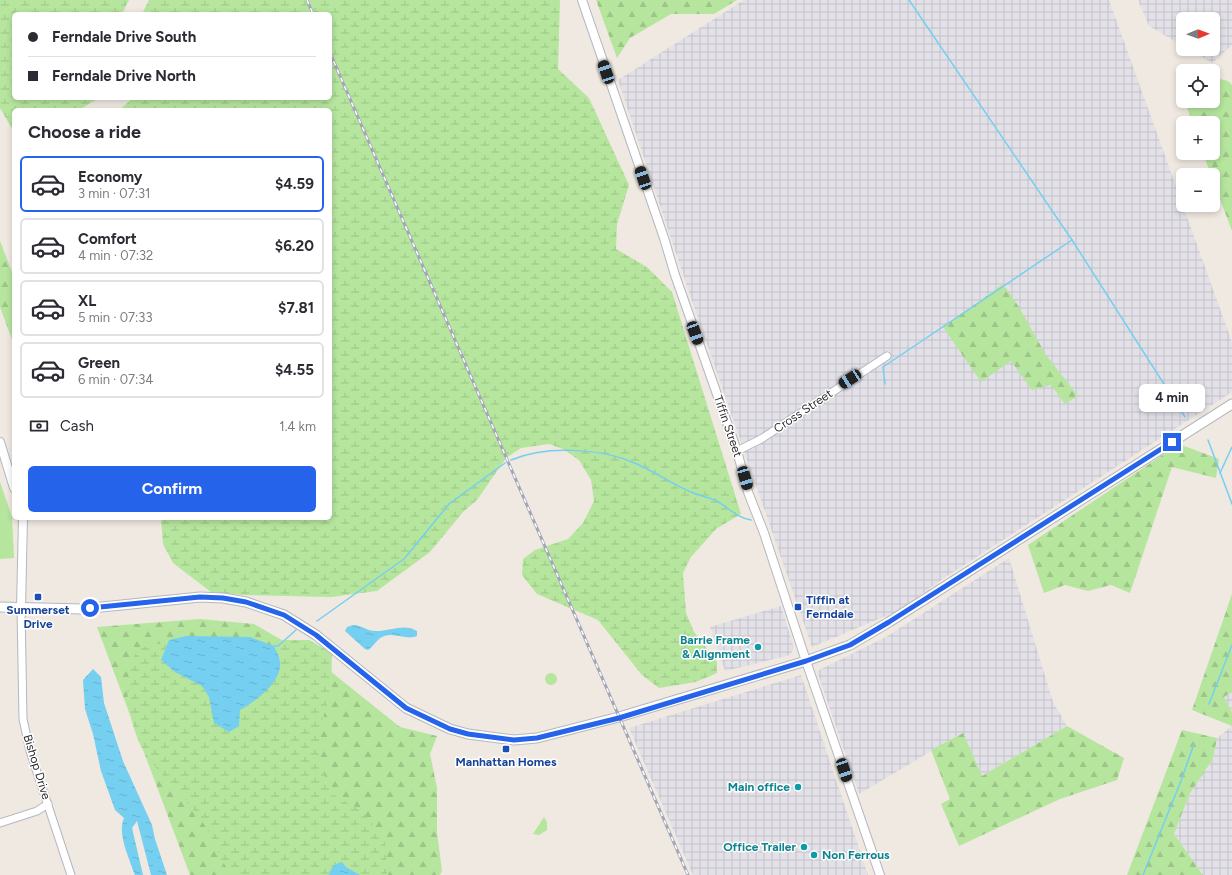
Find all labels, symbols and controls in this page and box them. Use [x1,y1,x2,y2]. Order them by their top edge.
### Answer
north arrow [1176,12,1220,56]
map controls [1176,12,1220,212]
text: Ferndale Drive South [52,28,196,46]
car [596,59,616,85]
button: locate [1176,64,1220,108]
text: Ferndale Drive North [52,67,196,85]
button: + [1176,116,1220,160]
text: Choose a ride [28,121,141,143]
car [633,165,653,191]
icon: car [30,166,66,202]
text: Economy [78,168,143,186]
button: − [1176,168,1220,212]
text: $4.59 [275,175,314,193]
text: 3 min · 07:31 [78,186,150,201]
icon: car [30,228,66,264]
text: Comfort [78,230,137,248]
text: $6.20 [275,237,314,255]
text: 4 min · 07:32 [78,248,153,263]
icon: car [30,290,66,326]
text: XL [78,292,96,310]
text: $7.81 [278,299,314,317]
text: 5 min · 07:33 [78,310,153,325]
car [685,320,705,346]
icon: car [30,352,66,388]
text: Green [78,354,120,372]
text: $4.55 [275,361,314,379]
car [837,367,863,391]
text: 6 min · 07:34 [78,372,153,387]
callout: 4 min [1139,384,1205,412]
street label: Cross Street [771,386,835,436]
text: 4 min [1155,390,1189,405]
street label: Tiffin Street [711,393,745,459]
icon: cash [28,415,50,437]
text: Cash [60,417,94,435]
text: 1.4 km [279,419,316,434]
route end [1163,433,1181,451]
car [736,465,754,491]
button: Confirm [28,466,316,512]
marker: Summerset Drive [33,592,43,602]
place label: Tiffin at Ferndale [806,593,854,621]
route start [81,599,99,617]
marker: Tiffin at Ferndale [793,602,803,612]
place label: Summerset Drive [6,603,70,631]
place label: Barrie Frame & Alignment [680,633,750,661]
marker: Barrie Frame & Alignment [753,642,763,652]
street label: Bishop Drive [20,733,54,802]
marker: Manhattan Homes [501,744,511,754]
place label: Manhattan Homes [455,755,557,769]
car [835,757,853,783]
place label: Main office [728,780,790,794]
marker: Main office [793,782,803,792]
place label: Office Trailer [723,840,796,854]
marker: Office Trailer [799,842,809,852]
place label: Non Ferrous [822,848,890,862]
marker: Non Ferrous [809,850,819,860]

